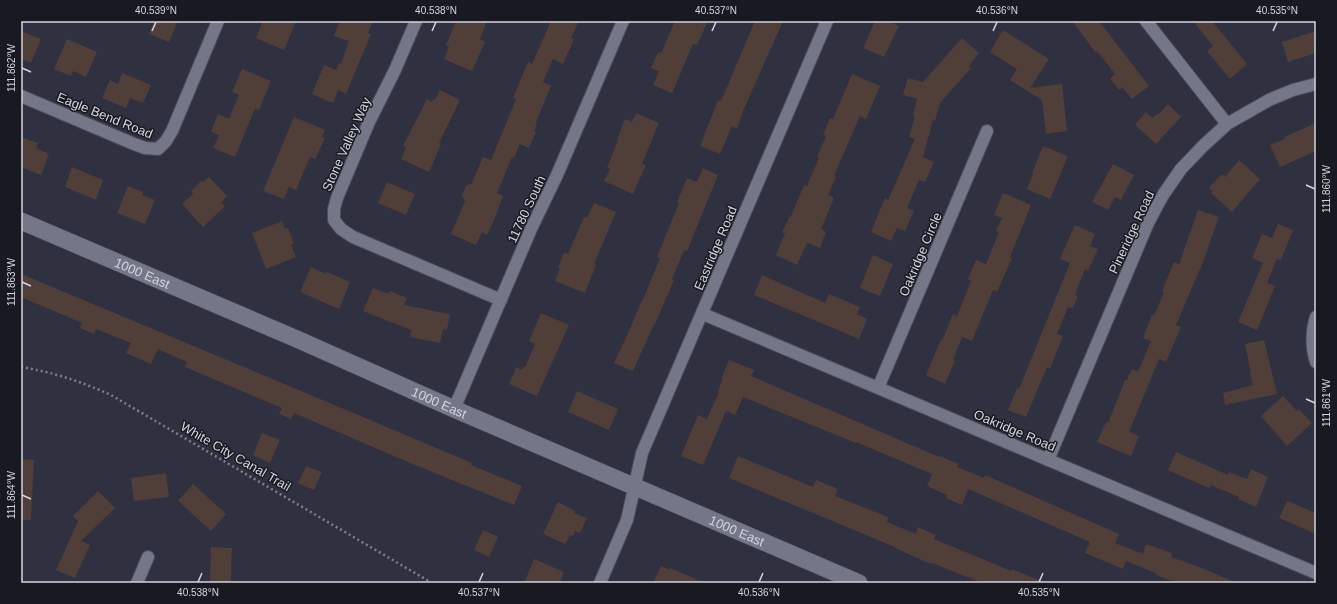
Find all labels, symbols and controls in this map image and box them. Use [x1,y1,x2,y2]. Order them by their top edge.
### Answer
text: 40.539°N [135,5,177,16]
text: 40.538°N [415,5,457,16]
text: 40.537°N [695,5,737,16]
text: 40.536°N [976,5,1018,16]
text: 40.535°N [1256,5,1298,16]
text: 111.862°W [6,43,17,92]
street label: Eagle Bend Road [55,89,155,142]
street label: Stone Valley Way [319,94,374,193]
text: 111.860°W [1321,164,1332,213]
street label: 11780 South [504,173,549,245]
street label: Pineridge Road [1106,188,1157,276]
street label: Eastridge Road [691,204,740,292]
street label: Oakridge Circle [896,210,945,298]
street label: 1000 East [112,255,172,292]
text: 111.863°W [6,257,17,306]
text: 111.861°W [1321,378,1332,427]
street label: 1000 East [409,384,469,422]
street label: Oakridge Road [972,406,1058,454]
street label: White City Canal Trail [178,419,294,494]
text: 111.864°W [6,470,17,519]
street label: 1000 East [707,513,767,550]
text: 40.538°N [177,587,219,598]
text: 40.537°N [458,587,500,598]
text: 40.536°N [738,587,780,598]
text: 40.535°N [1018,587,1060,598]

